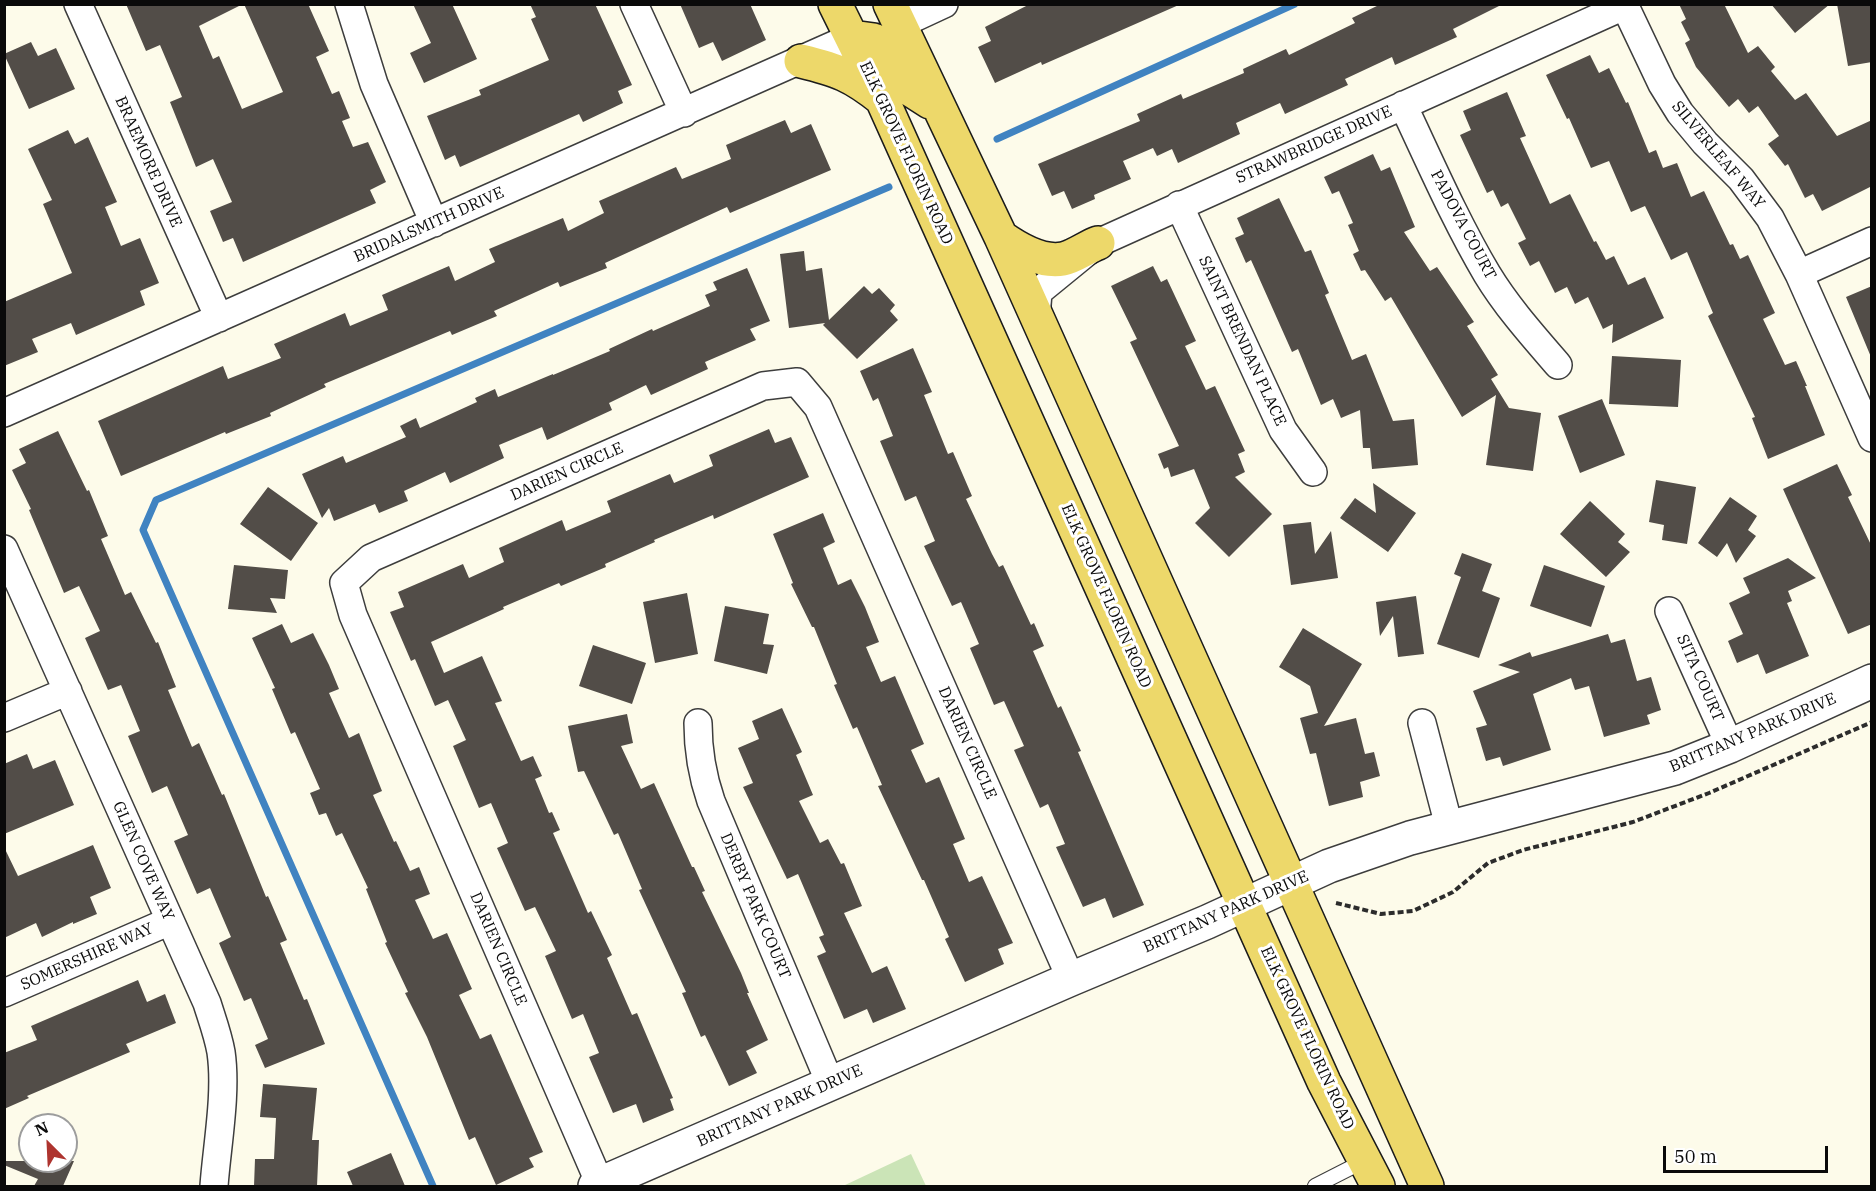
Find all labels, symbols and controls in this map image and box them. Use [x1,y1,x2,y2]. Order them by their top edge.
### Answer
street label: ELK GROVE FLORIN ROAD [855,58,957,248]
street label: BRAEMORE DRIVE [110,93,186,231]
street label: SILVERLEAF WAY [1667,97,1769,213]
street label: STRAWBRIDGE DRIVE [1233,102,1395,188]
street label: PADOVA COURT [1426,167,1500,283]
street label: BRIDALSMITH DRIVE [351,183,507,267]
street label: SAINT BRENDAN PLACE [1194,253,1290,429]
street label: DARIEN CIRCLE [508,439,626,505]
street label: ELK GROVE FLORIN ROAD [1057,501,1155,691]
street label: SITA COURT [1672,631,1728,725]
street label: DARIEN CIRCLE [934,684,1000,802]
street label: BRITTANY PARK DRIVE [1667,689,1839,777]
street label: GLEN COVE WAY [108,798,178,924]
street label: DERBY PARK COURT [716,830,794,982]
street label: BRITTANY PARK DRIVE [1140,867,1312,957]
street label: DARIEN CIRCLE [465,889,531,1009]
street label: SOMERSHIRE WAY [18,919,156,995]
street label: ELK GROVE FLORIN ROAD [1256,943,1358,1133]
street label: BRITTANY PARK DRIVE [694,1061,866,1151]
north arrow [18,1113,78,1173]
text: N [32,1117,51,1140]
scale bar [1666,1134,1831,1172]
text: 50 m [1674,1145,1717,1168]

